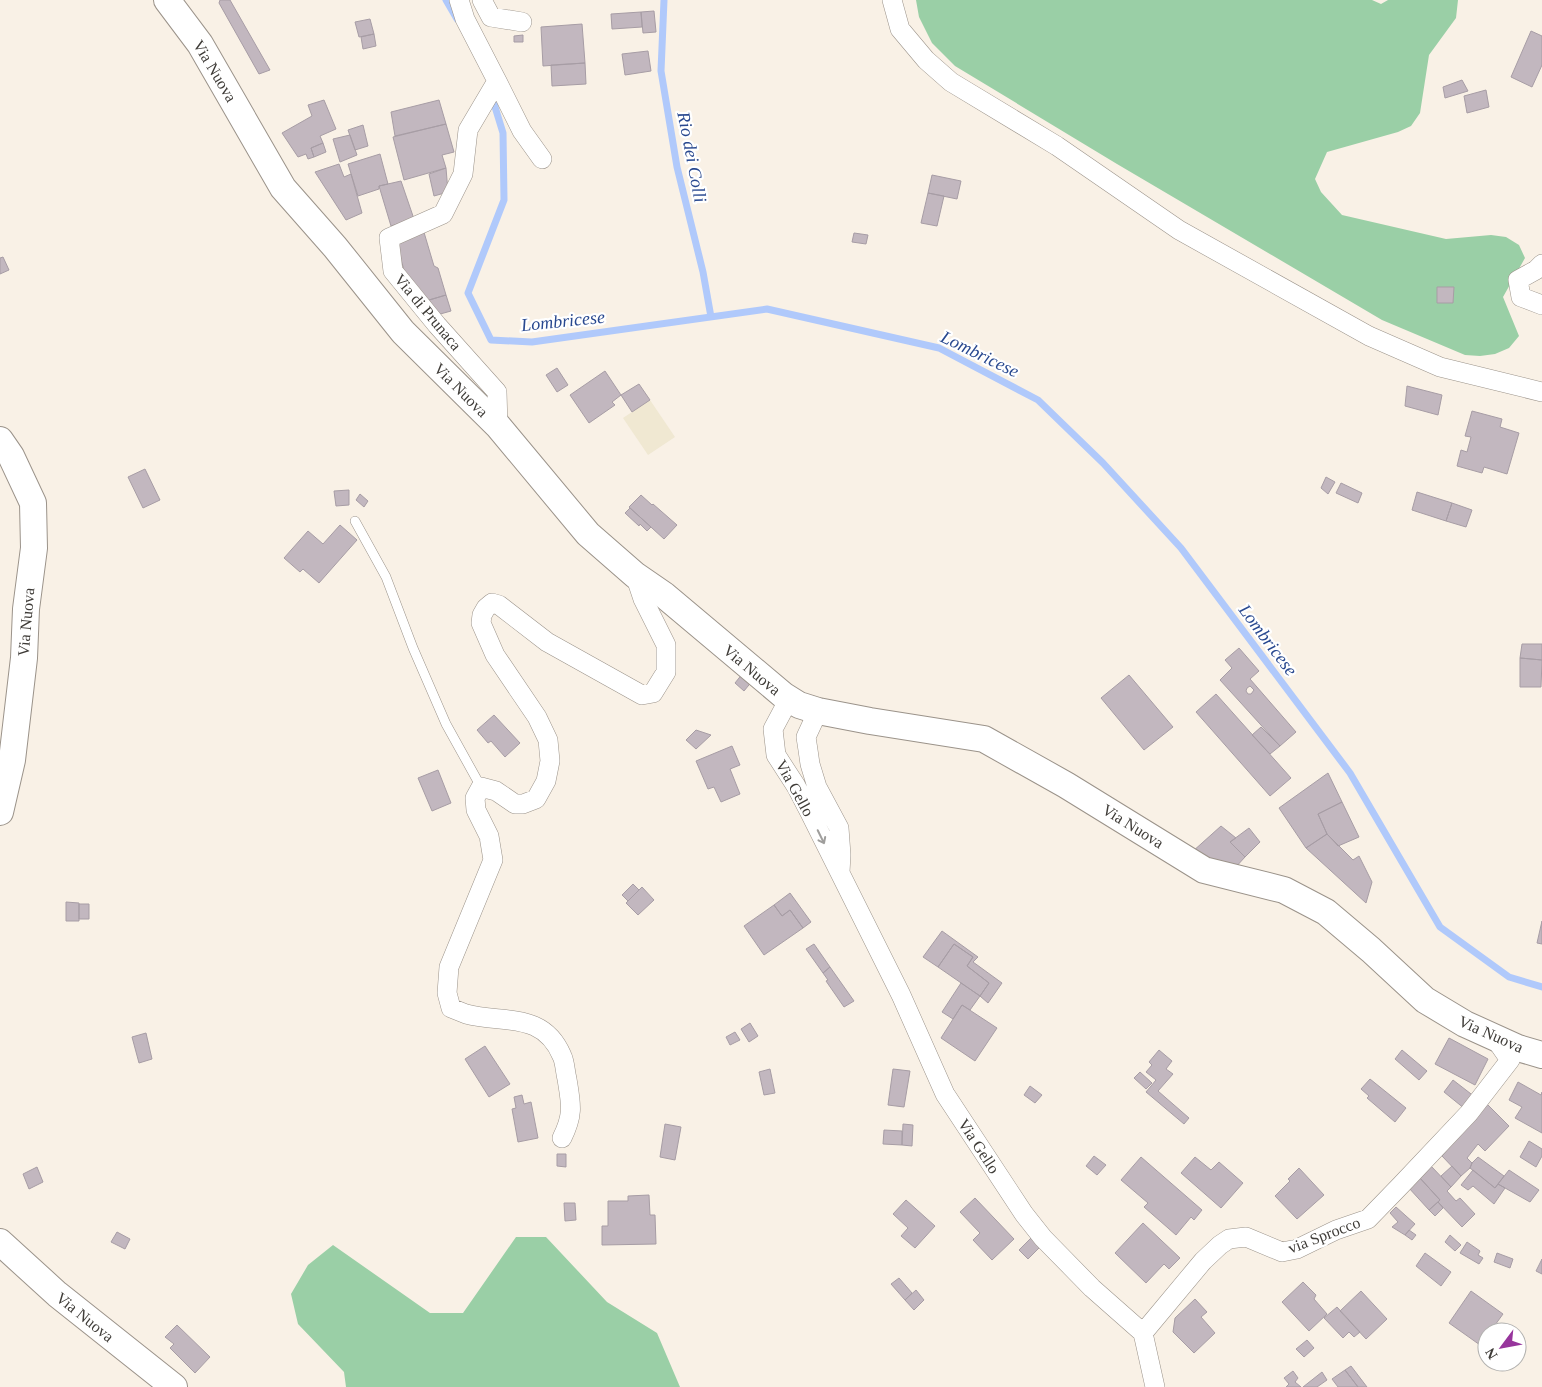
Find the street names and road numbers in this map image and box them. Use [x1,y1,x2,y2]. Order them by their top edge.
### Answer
street label: Via Nuova [190,37,240,105]
street label: Via di Prunaca [391,270,465,354]
street label: Via Nuova [431,360,491,420]
street label: Via Nuova [15,587,37,657]
street label: Via Nuova [720,641,784,699]
street label: Via Gello [773,757,817,819]
street label: Via Nuova [1099,801,1167,851]
street label: Via Nuova [1456,1012,1526,1056]
street label: Via Gello [955,1116,1003,1176]
street label: via Sprocco [1285,1213,1363,1257]
street label: Via Nuova [53,1289,117,1345]

